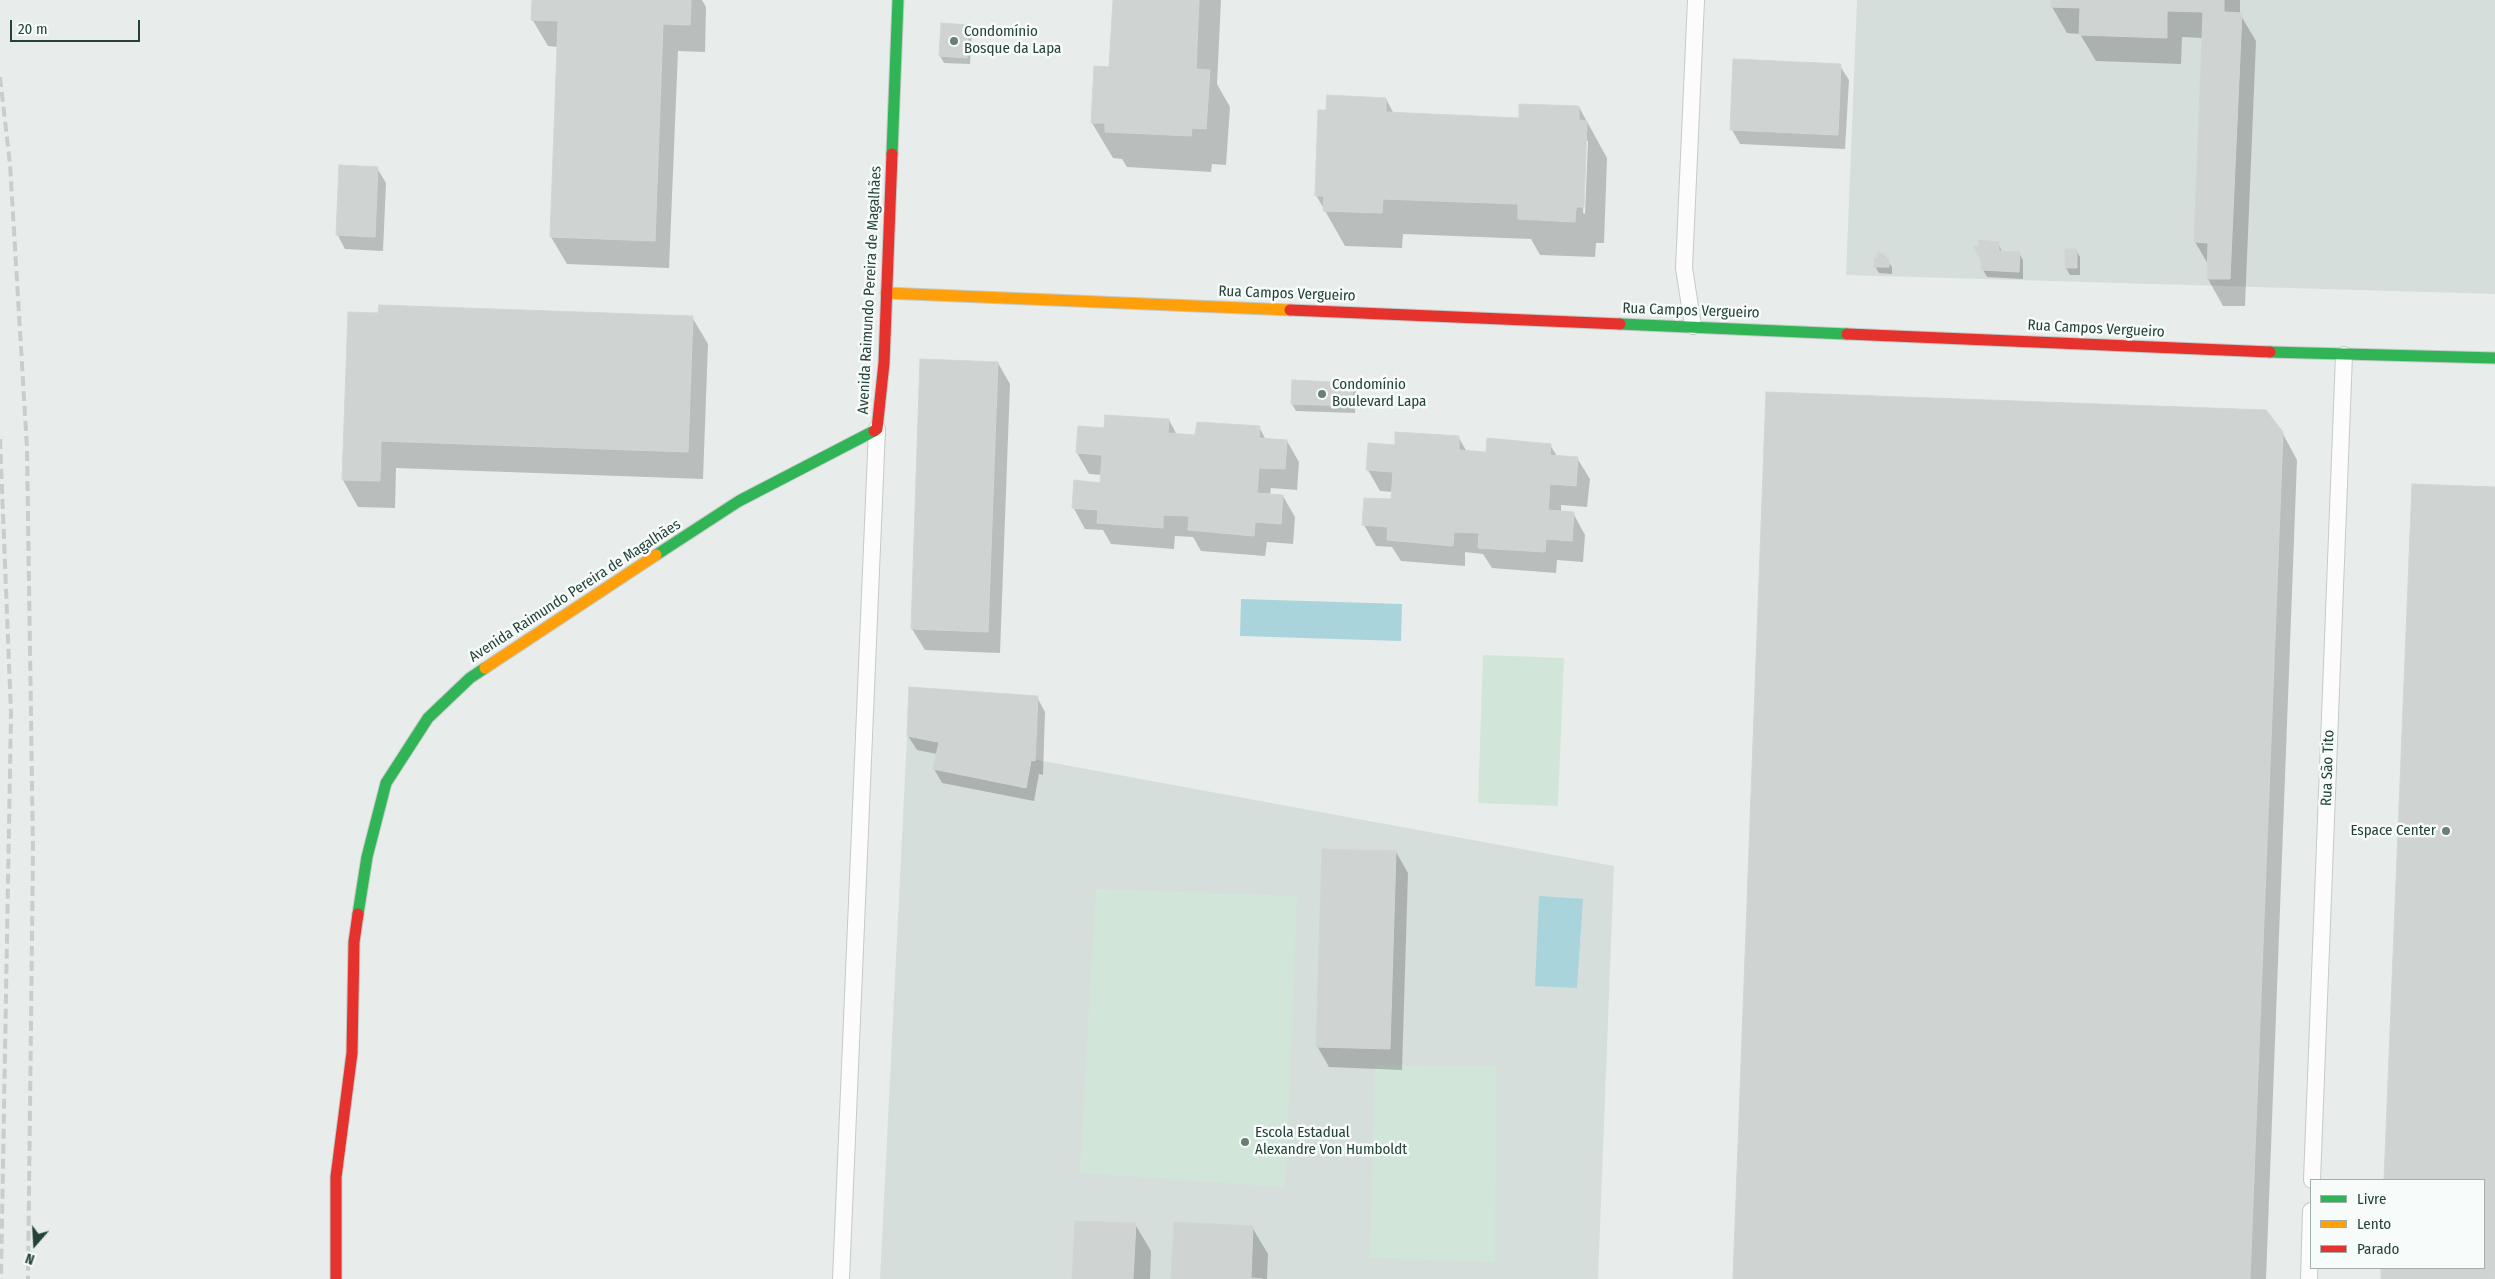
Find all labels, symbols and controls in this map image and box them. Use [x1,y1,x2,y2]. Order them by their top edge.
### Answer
scale bar [12,10,142,42]
text: 20 m [18,20,48,38]
place label: Condomínio Bosque da Lapa [964,23,1061,58]
marker: Condomínio Bosque da Lapa [948,35,960,47]
street label: Avenida Raimundo Pereira de Magalhães [855,165,885,415]
street label: Rua Campos Vergueiro [1218,283,1356,305]
street label: Rua Campos Vergueiro [1622,300,1760,322]
street label: Rua Campos Vergueiro [2027,316,2165,342]
place label: Condomínio Boulevard Lapa [1332,376,1426,411]
marker: Condomínio Boulevard Lapa [1316,388,1328,400]
street label: Avenida Raimundo Pereira de Magalhães [466,516,684,666]
street label: Rua São Tito [2318,730,2338,806]
place label: Espace Center [2350,822,2436,840]
marker: Espace Center [2440,825,2452,837]
place label: Escola Estadual Alexandre Von Humboldt [1255,1124,1407,1159]
marker: Escola Estadual Alexandre Von Humboldt [1239,1136,1251,1148]
legend [2310,1179,2485,1269]
text: Livre [2357,1190,2386,1208]
text: Lento [2357,1215,2391,1233]
north arrow [10,1219,60,1269]
text: Parado [2357,1240,2399,1258]
text: N [23,1249,37,1268]

